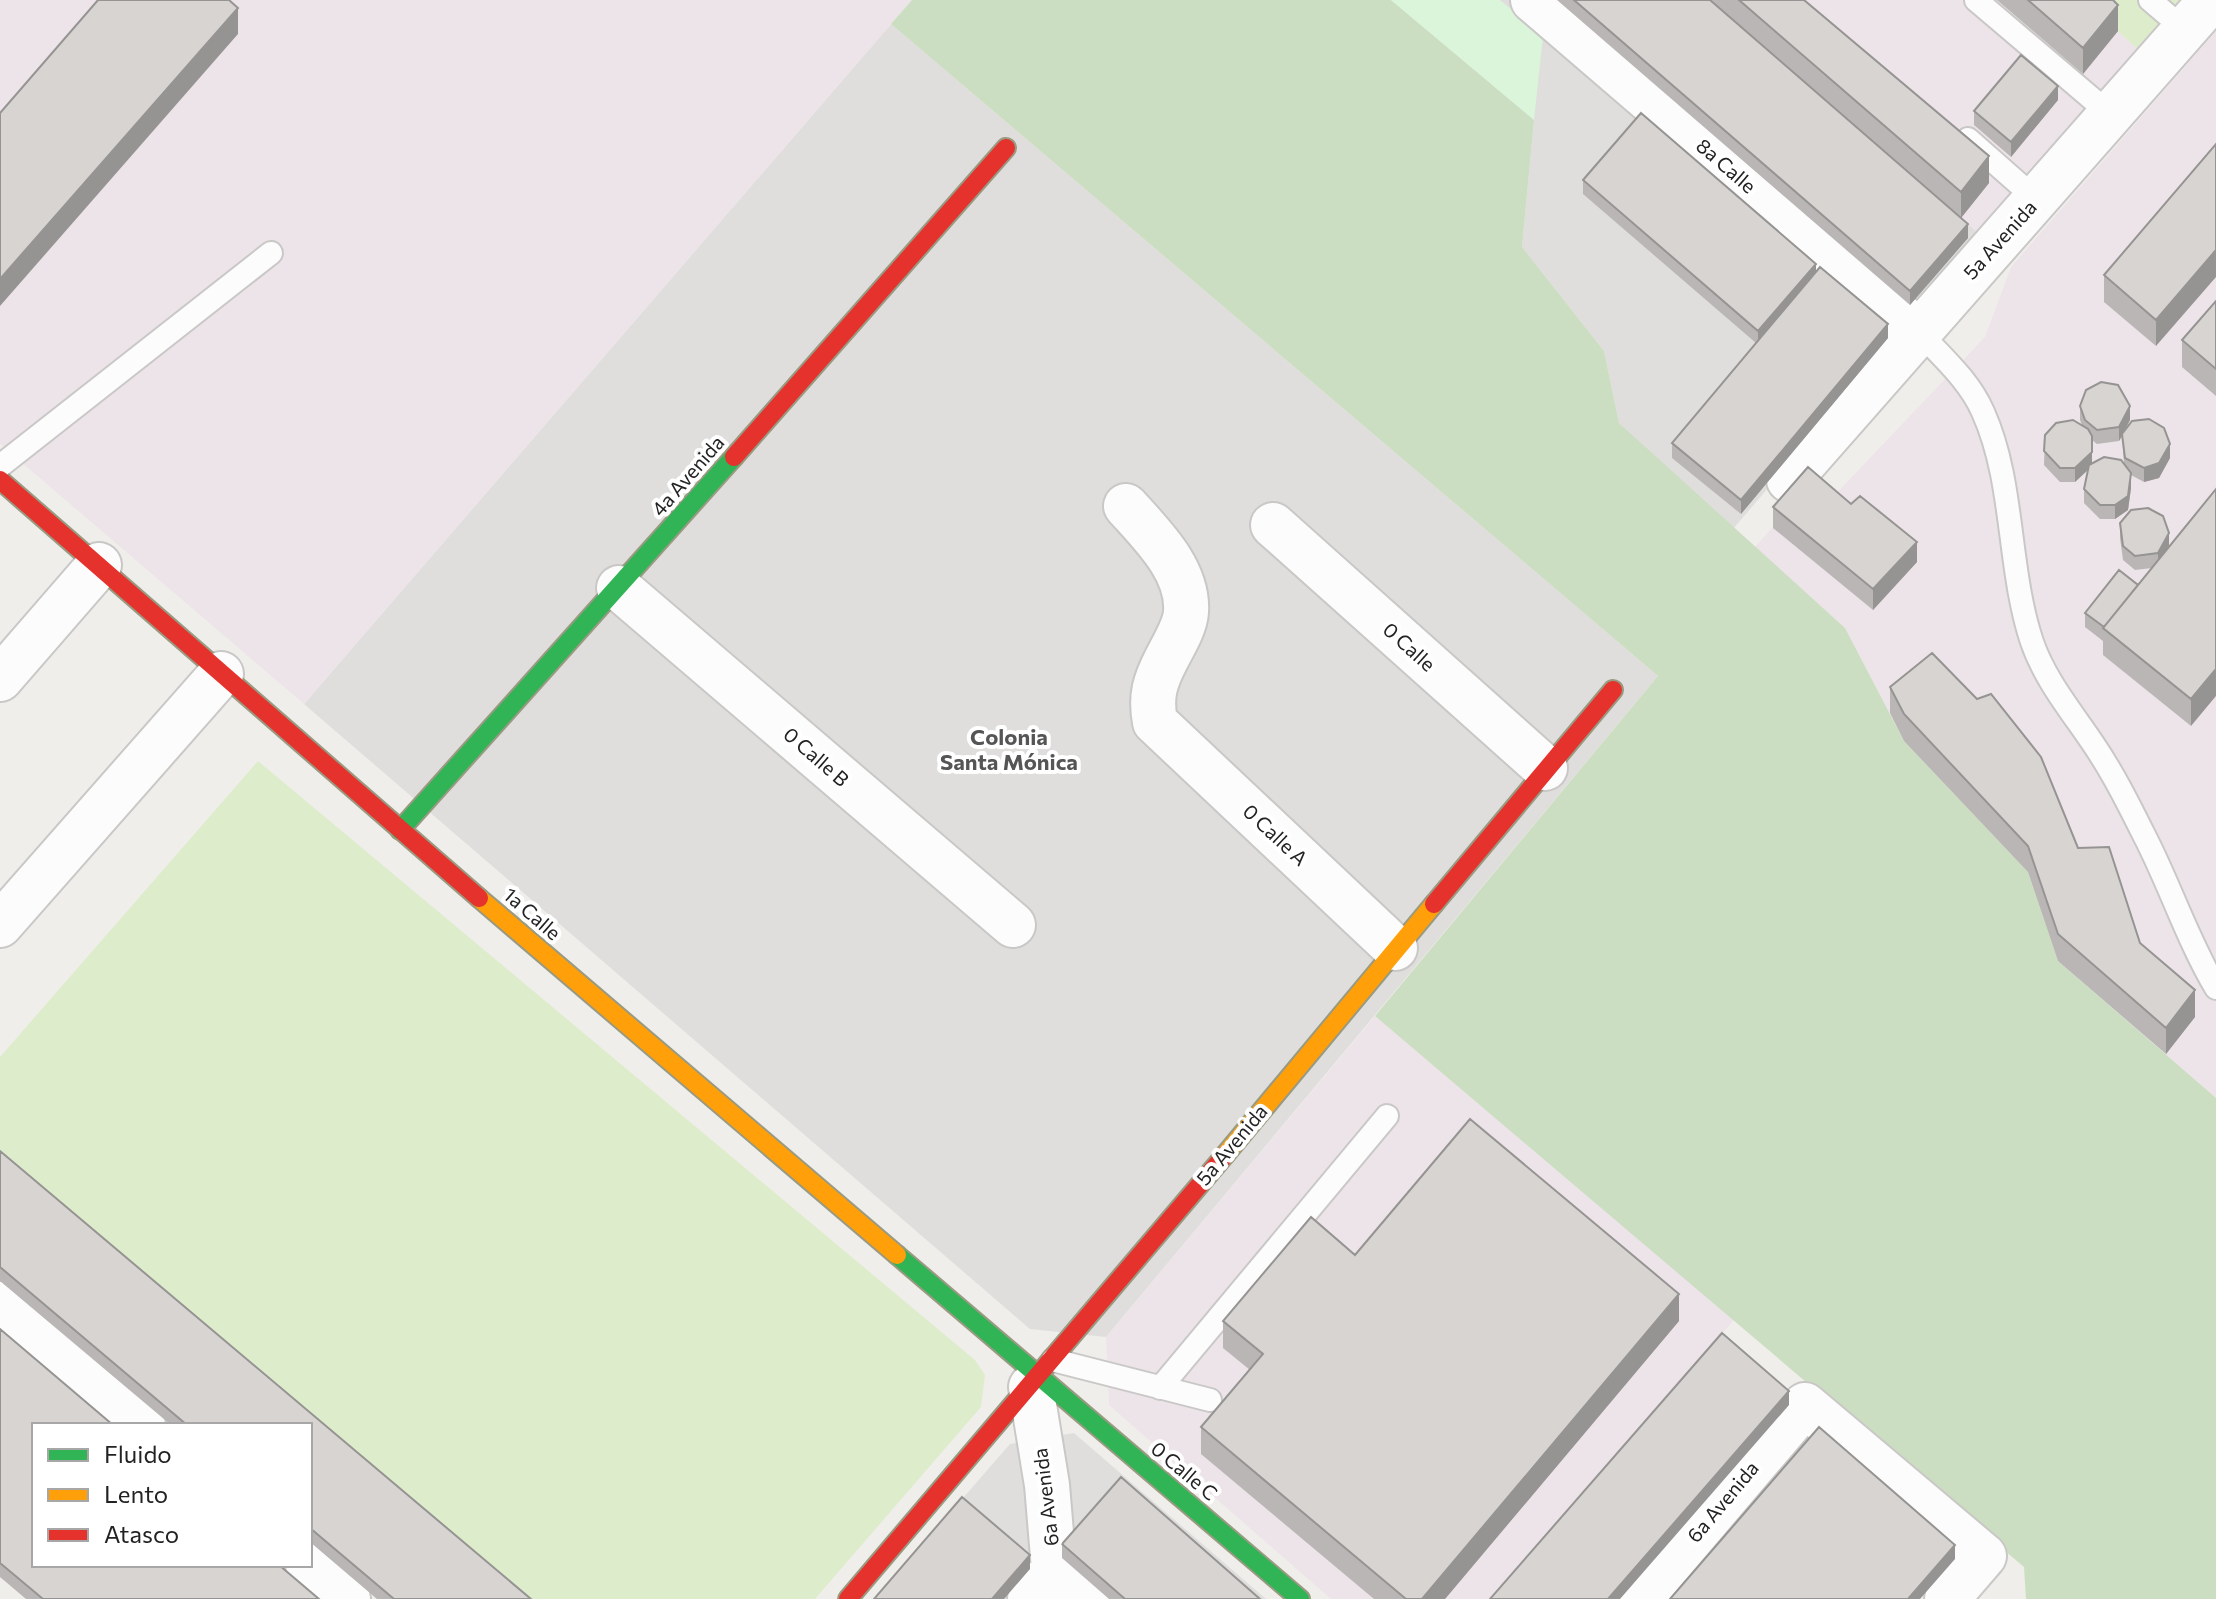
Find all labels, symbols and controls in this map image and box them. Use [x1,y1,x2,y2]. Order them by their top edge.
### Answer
street label: 8a Calle [1692,133,1761,198]
street label: 5a Avenida [1958,195,2041,284]
street label: 4a Avenida [646,430,729,520]
street label: 0 Calle [1379,617,1441,676]
street label: 0 Calle B [779,721,854,791]
district label: Colonia Santa Mónica [940,723,1078,775]
street label: 0 Calle A [1238,798,1313,870]
street label: 1a Calle [499,882,566,945]
street label: 5a Avenida [1191,1099,1272,1190]
legend [32,1423,312,1567]
street label: 0 Calle C [1147,1436,1223,1505]
text: Fluido [104,1439,172,1468]
street label: 6a Avenida [1027,1447,1063,1547]
street label: 6a Avenida [1681,1456,1763,1547]
text: Lento [104,1479,168,1508]
text: Atasco [104,1519,179,1548]

